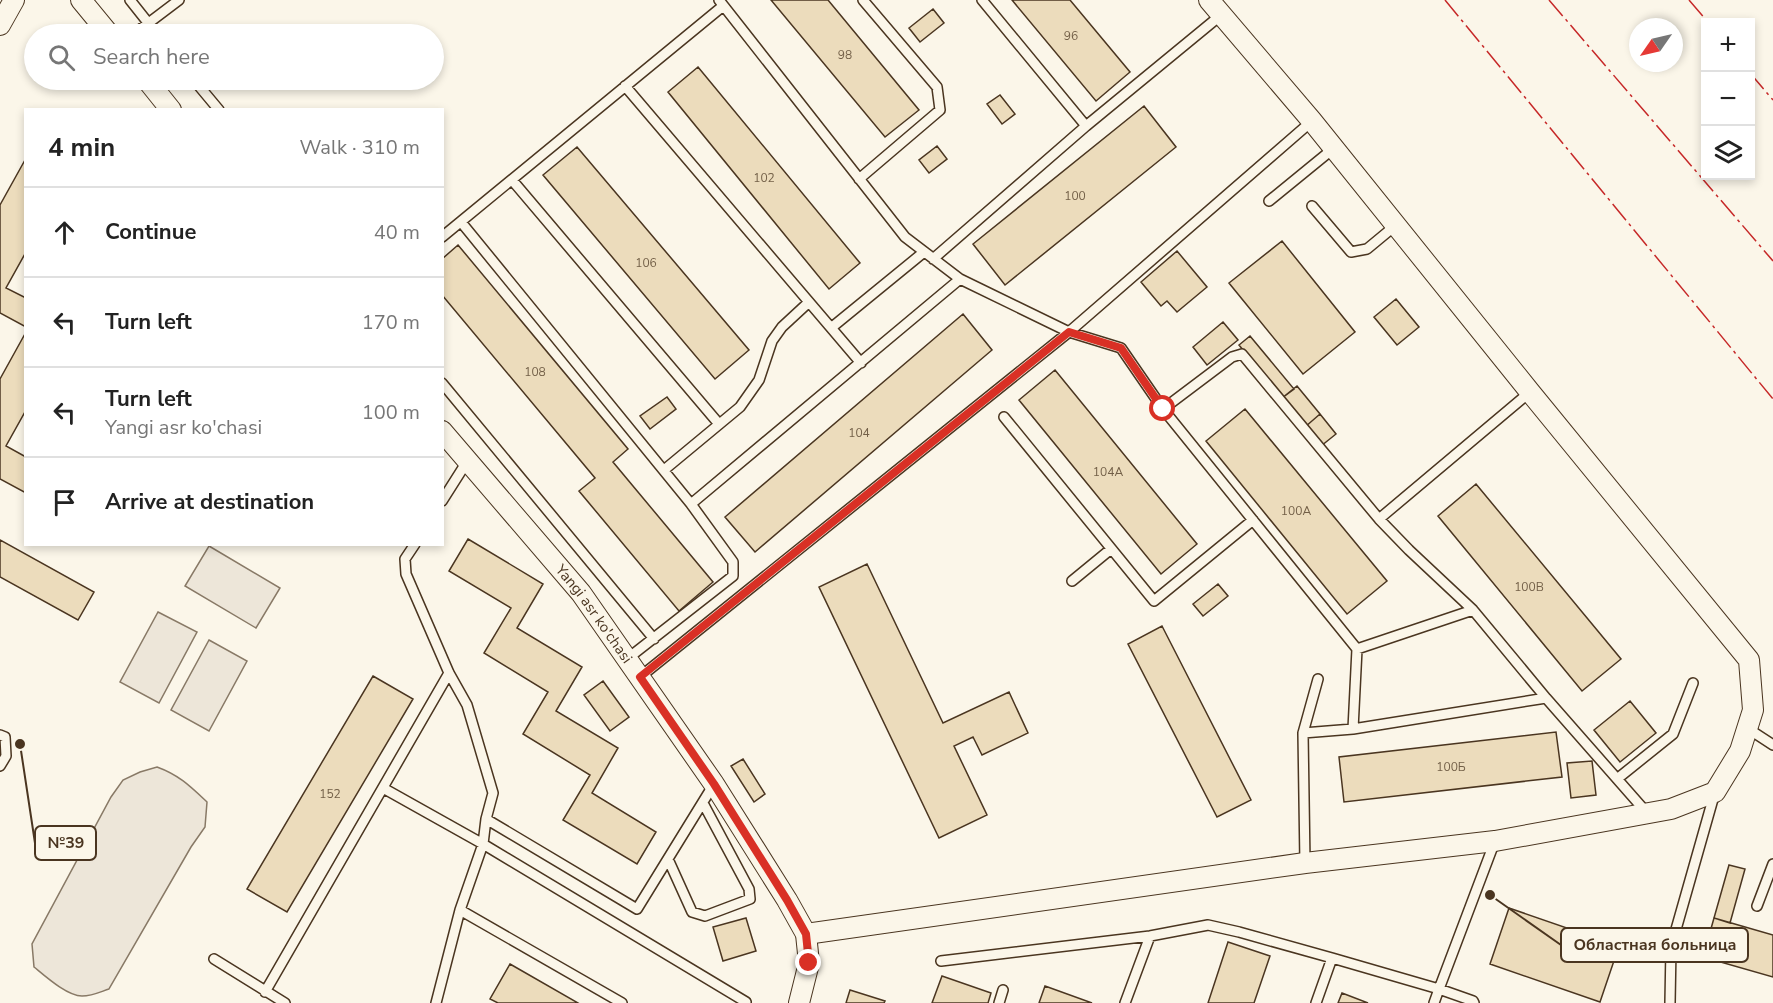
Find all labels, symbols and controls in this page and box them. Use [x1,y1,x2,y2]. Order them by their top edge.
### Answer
north arrow [1629,18,1683,72]
map controls [1701,18,1755,180]
button: + [1701,18,1755,72]
search box [24,24,444,90]
house number: 96 [1064,28,1078,44]
icon: search [45,41,78,74]
text: Search here [93,42,210,72]
house number: 98 [838,47,852,63]
button: − [1701,72,1755,126]
button: layers [1701,126,1755,180]
text: 4 min [48,130,115,165]
text: Walk · 310 m [300,134,420,161]
house number: 102 [753,170,775,186]
house number: 100 [1064,188,1086,204]
icon: ahead [48,216,81,249]
text: Continue [105,217,196,247]
text: 40 m [374,219,420,246]
house number: 106 [635,255,657,271]
icon: left [48,306,81,339]
text: Turn left [105,307,192,337]
text: 170 m [362,309,420,336]
house number: 108 [524,364,546,380]
text: Turn left [105,384,192,414]
route start [1149,395,1175,421]
icon: left [48,396,81,429]
text: 100 m [362,399,420,426]
text: Yangi asr ko'chasi [105,414,262,441]
house number: 104 [848,425,870,441]
house number: 104А [1093,464,1123,480]
icon: arrive [48,486,81,519]
text: Arrive at destination [105,487,314,517]
house number: 100А [1281,503,1311,519]
street label: Yangi asr ko'chasi [550,560,637,667]
house number: 100В [1514,579,1544,595]
house number: 100Б [1436,759,1466,775]
house number: 152 [319,786,341,802]
callout: №39 [35,826,96,860]
text: №39 [48,832,84,854]
callout: Областная больница [1561,928,1748,962]
text: Областная больница [1573,934,1737,956]
route end [795,949,821,975]

